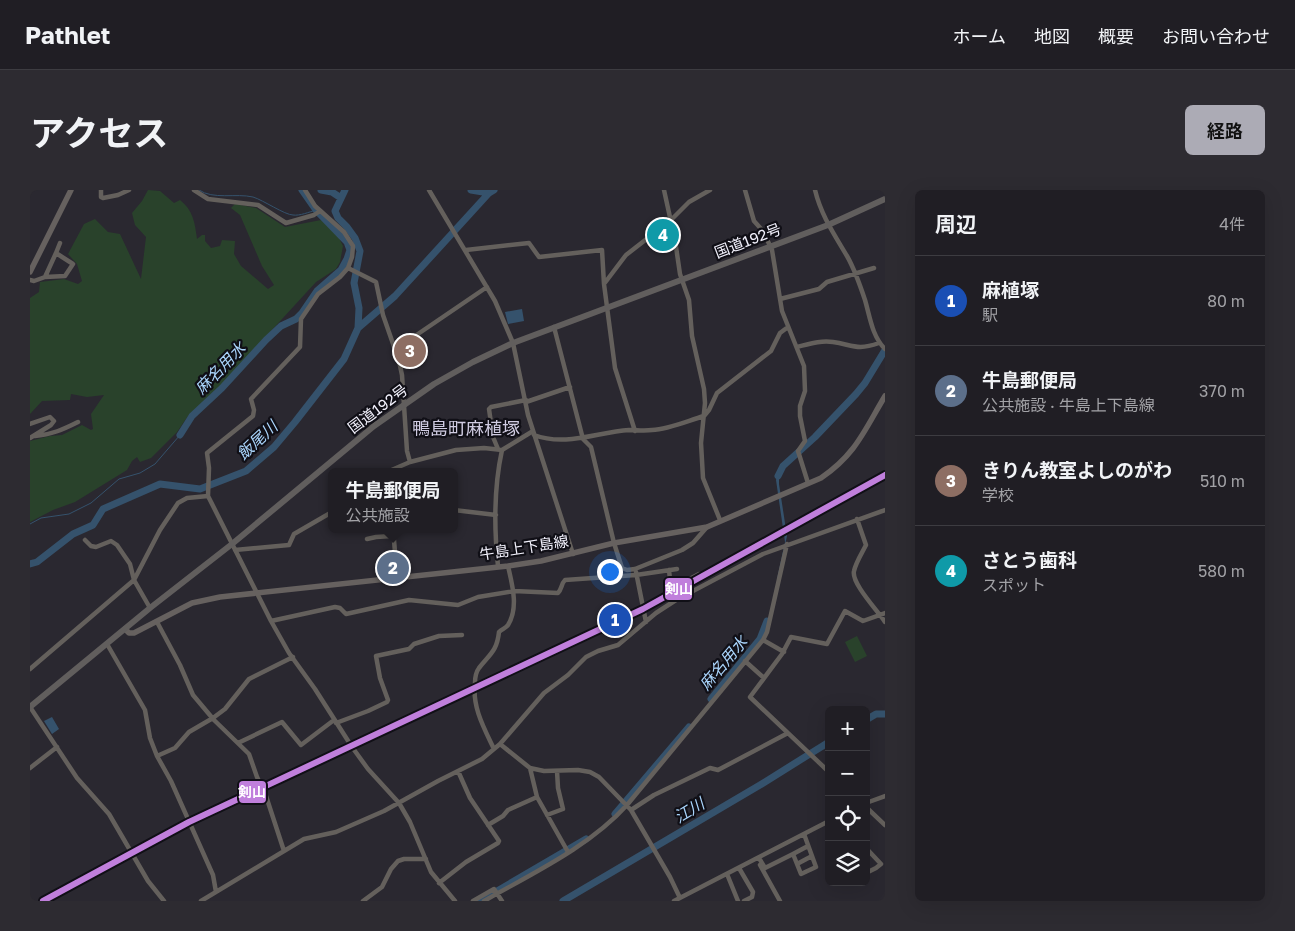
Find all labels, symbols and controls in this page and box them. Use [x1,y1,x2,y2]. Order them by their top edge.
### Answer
text: Pathlet [25,20,110,49]
text: ホーム [953,25,1006,47]
text: 地図 [1034,25,1070,47]
text: 概要 [1098,25,1134,47]
text: お問い合わせ [1162,25,1270,47]
button: 経路 [1185,105,1265,155]
text: アクセス [30,112,168,154]
text: 周辺 [935,211,977,237]
text: 4件 [1219,214,1245,234]
pin: 4 [647,216,679,254]
street label: 国道192号 [712,219,784,261]
text: 麻植塚 [982,278,1039,301]
text: 1 [947,291,955,311]
text: 80 m [1207,291,1245,311]
text: 駅 [982,305,998,325]
pin: 3 [394,332,426,370]
water label: 麻名用水 [191,337,251,398]
text: 牛島郵便局 [982,368,1077,391]
street label: 国道192号 [344,380,411,436]
text: 2 [946,381,956,401]
text: 370 m [1199,381,1245,401]
text: 公共施設 · 牛島上下島線 [982,395,1155,415]
water label: 飯尾川 [233,415,283,464]
district label: 鴨島町麻植塚 [412,417,520,439]
text: きりん教室よしのがわ [982,458,1172,481]
popup [328,468,458,533]
text: 3 [946,471,956,491]
text: 510 m [1200,471,1245,491]
text: 牛島郵便局 [345,478,441,501]
text: 学校 [982,485,1014,505]
text: 公共施設 [345,505,410,525]
street label: 牛島上下島線 [478,531,570,563]
text: さとう歯科 [982,548,1077,571]
pin: 2 [377,549,409,587]
your location [597,559,623,585]
text: 4 [946,561,956,581]
text: 580 m [1198,561,1245,581]
text: スポット [982,575,1046,595]
line badge: 剣山 [664,577,693,601]
text: 剣山 [665,580,693,597]
pin: 1 [599,601,631,639]
water label: 麻名用水 [695,631,753,694]
map controls [825,706,870,886]
button: + [825,706,870,751]
button: − [825,751,870,796]
line badge: 剣山 [238,780,267,804]
text: 剣山 [238,783,266,800]
water label: 江川 [670,792,710,827]
button: locate [825,796,870,841]
button: layers [825,841,870,886]

